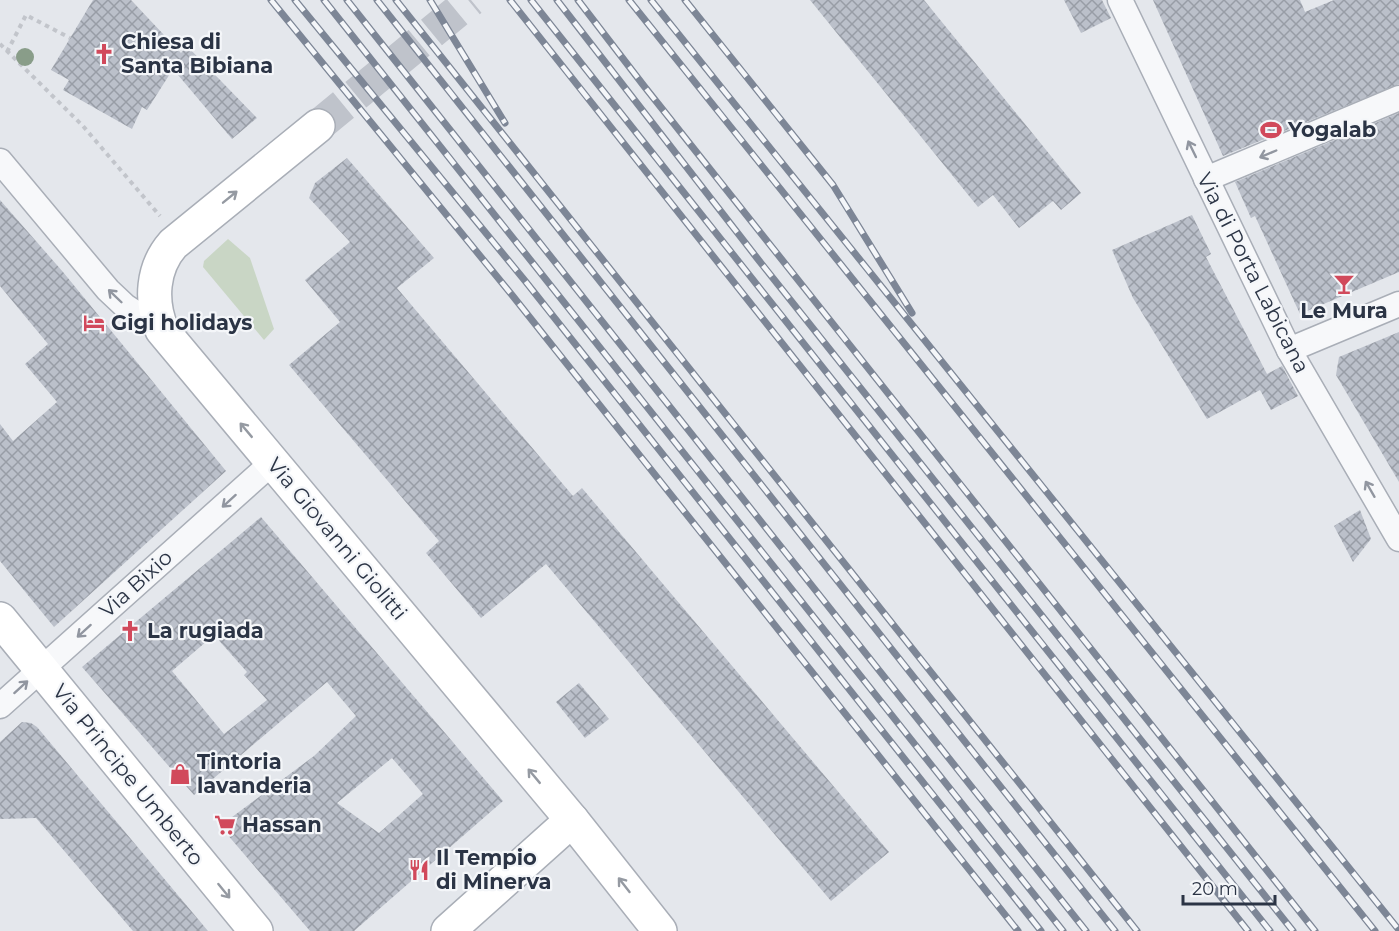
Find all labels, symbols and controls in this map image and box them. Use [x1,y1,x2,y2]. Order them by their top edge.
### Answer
place label: Chiesa di Santa Bibiana [121,29,273,78]
church icon: Chiesa di Santa Bibiana [92,42,116,66]
place label: Yogalab [1287,117,1376,142]
sports icon: Yogalab [1259,118,1283,142]
one-way arrow [1185,140,1197,158]
one-way arrow [1259,149,1277,160]
street label: Via di Porta Labicana [1192,168,1315,377]
one-way arrow [222,191,238,204]
bar icon: Le Mura [1332,272,1356,296]
one-way arrow [107,289,122,304]
place label: Le Mura [1300,298,1388,323]
place label: Gigi holidays [111,310,252,335]
hotel icon: Gigi holidays [82,311,106,335]
one-way arrow [239,423,253,438]
street label: Via Giovanni Giolitti [262,452,413,625]
one-way arrow [1363,481,1375,498]
one-way arrow [221,494,236,508]
street label: Via Bixio [94,544,177,623]
place label: La rugiada [147,618,264,643]
church icon: La rugiada [118,619,142,643]
one-way arrow [76,624,91,638]
street label: Via Principe Umberto [48,679,209,870]
one-way arrow [13,680,28,694]
place label: Tintoria lavanderia [197,749,312,798]
shop icon: Tintoria lavanderia [168,762,192,786]
one-way arrow [527,768,540,784]
place label: Hassan [242,812,322,837]
supermarket icon: Hassan [213,813,237,837]
place label: Il Tempio di Minerva [436,845,551,894]
restaurant icon: Il Tempio di Minerva [407,858,431,882]
scale bar [1183,868,1274,906]
one-way arrow [618,877,631,893]
text: 20 m [1192,878,1238,900]
one-way arrow [217,883,230,899]

